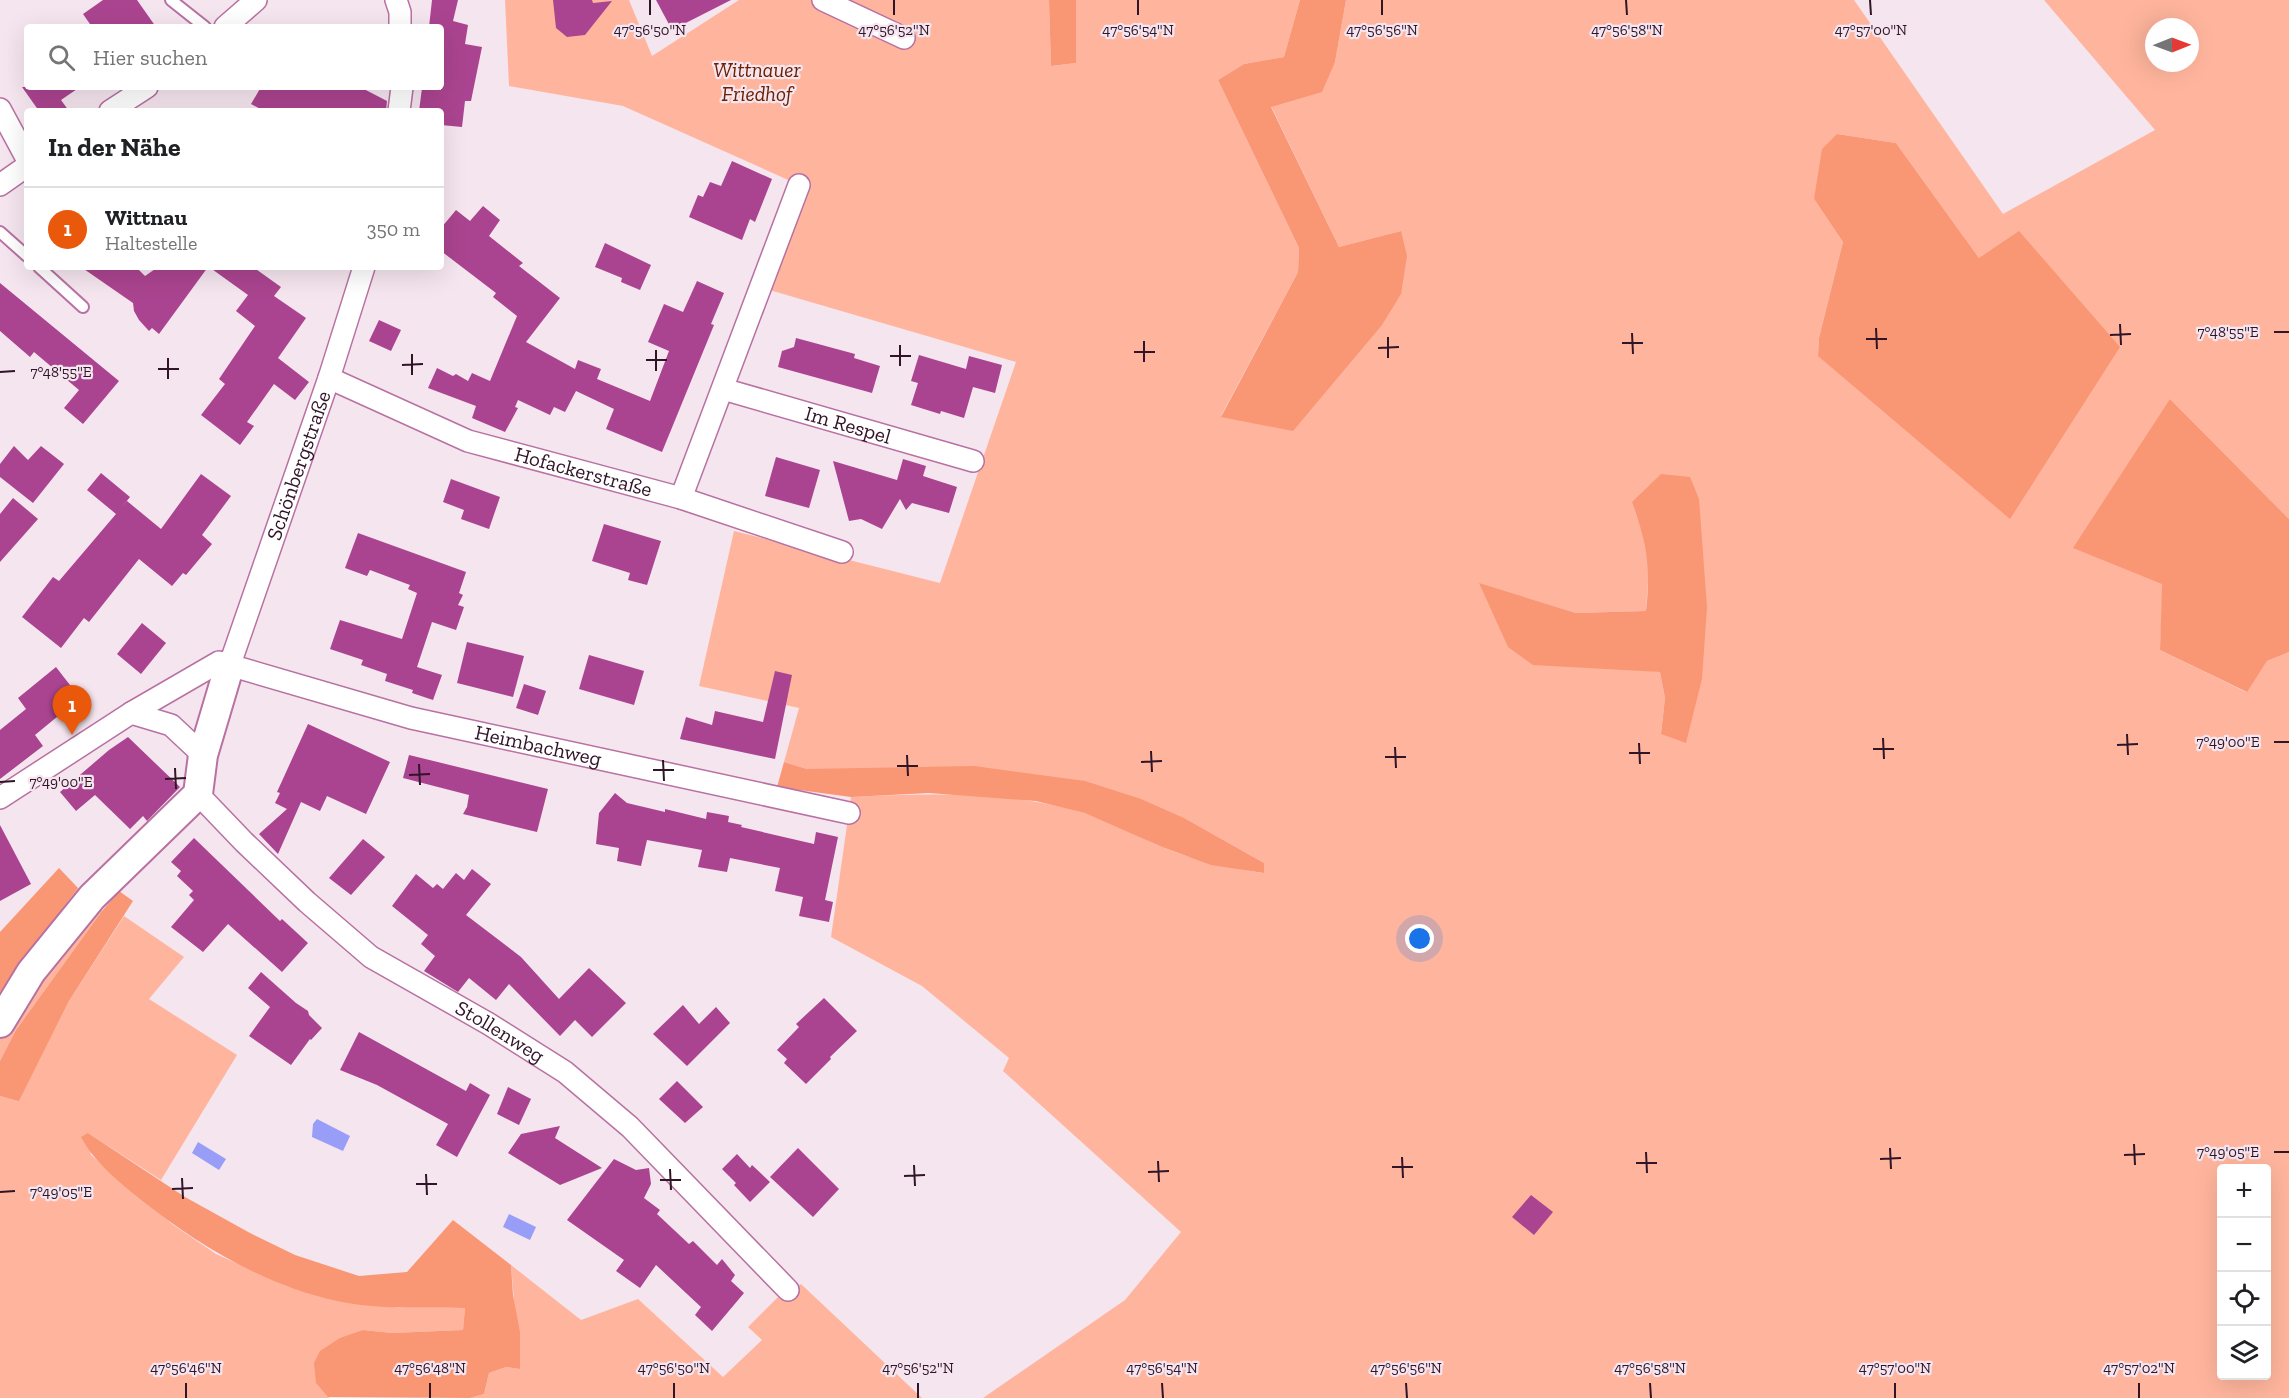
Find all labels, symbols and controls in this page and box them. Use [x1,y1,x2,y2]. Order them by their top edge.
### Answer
north arrow [2145,18,2199,72]
text: 47°56'50"N [614,21,686,39]
text: 47°56'52"N [858,21,930,39]
text: 47°56'54"N [1102,21,1174,39]
text: 47°56'56"N [1346,21,1418,39]
text: 47°56'58"N [1591,21,1663,39]
text: 47°57'00"N [1835,21,1907,39]
search box [24,24,444,90]
icon: search [45,41,78,74]
text: Hier suchen [93,44,207,71]
park label: Wittnauer Friedhof [713,57,802,106]
text: In der Nähe [48,131,180,163]
text: Wittnau [105,204,187,231]
text: 1 [63,217,72,241]
text: 350 m [367,217,420,241]
text: Haltestelle [105,231,197,255]
text: 7°48'55"E [2197,323,2259,341]
text: 7°48'55"E [30,363,92,381]
street label: Schönbergstraße [261,387,336,543]
street label: Im Respel [802,400,894,449]
street label: Hofackerstraße [512,441,655,502]
pin: 1 [52,686,92,735]
street label: Heimbachweg [473,719,604,771]
text: 7°49'00"E [2197,733,2260,751]
text: 7°49'00"E [30,773,93,791]
your location [1405,924,1434,953]
street label: Stollenweg [451,995,550,1068]
text: 7°49'05"E [2197,1143,2259,1161]
map controls [2217,1164,2271,1380]
button: + [2217,1164,2271,1218]
text: 7°49'05"E [30,1183,92,1201]
button: − [2217,1218,2271,1272]
button: locate [2217,1272,2271,1326]
button: layers [2217,1326,2271,1380]
text: 47°56'46"N [150,1359,222,1377]
text: 47°56'48"N [394,1359,466,1377]
text: 47°56'50"N [638,1359,710,1377]
text: 47°56'52"N [882,1359,954,1377]
text: 47°56'54"N [1126,1359,1198,1377]
text: 47°56'56"N [1370,1359,1442,1377]
text: 47°56'58"N [1614,1359,1686,1377]
text: 47°57'00"N [1859,1359,1931,1377]
text: 47°57'02"N [2103,1359,2175,1377]

